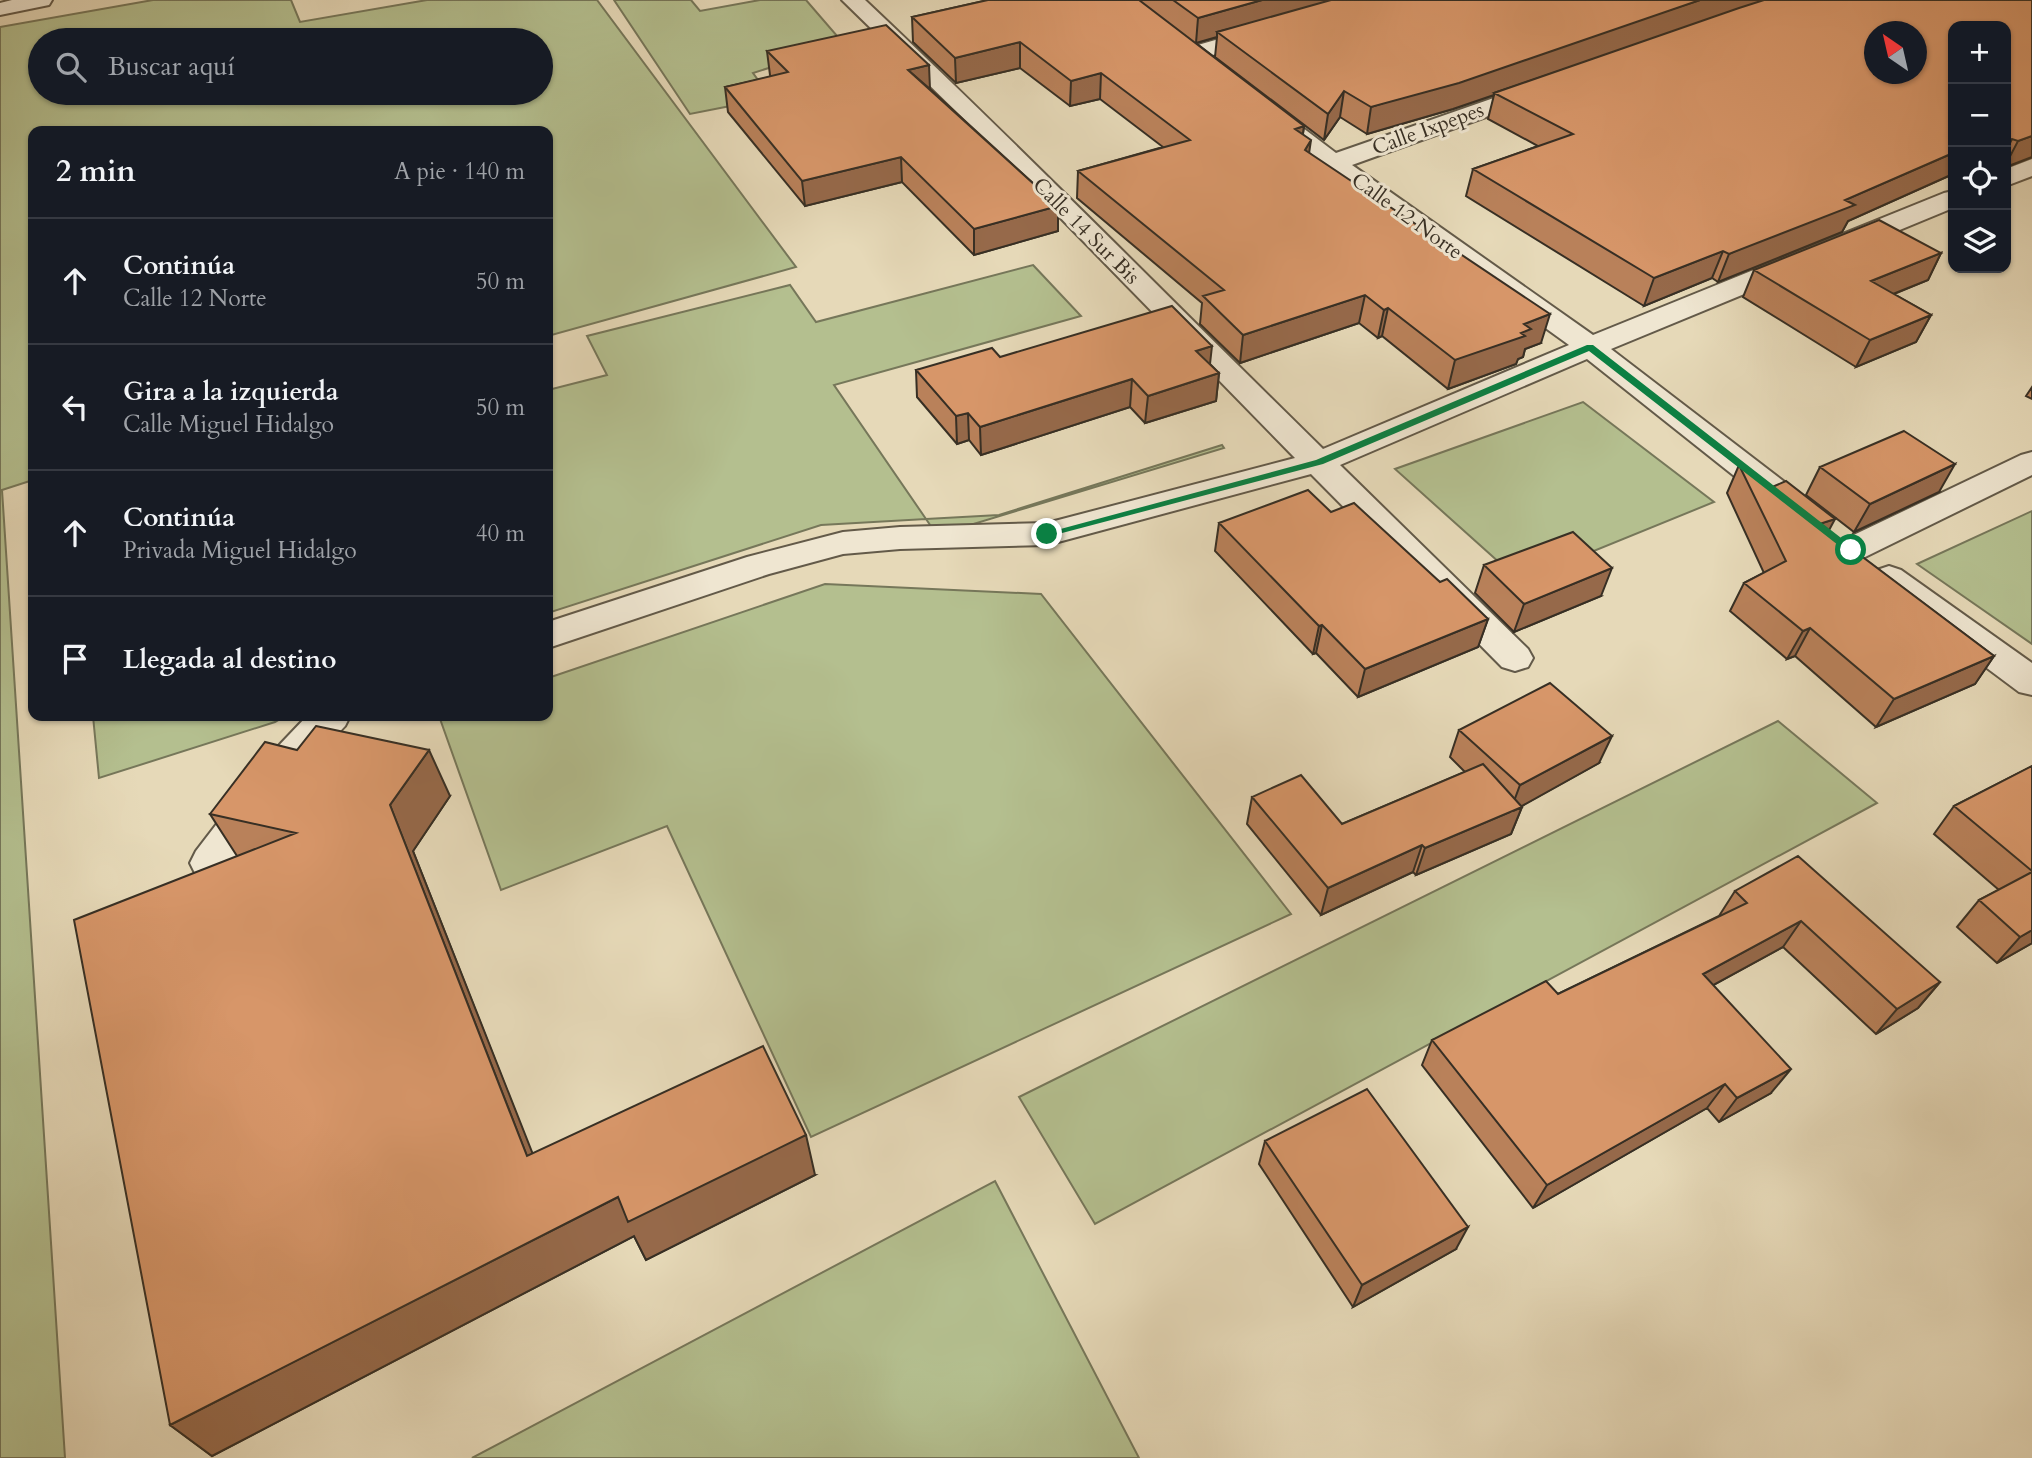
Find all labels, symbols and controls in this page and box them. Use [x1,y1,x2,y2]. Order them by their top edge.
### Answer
north arrow [1864,21,1927,84]
map controls [1948,21,2011,273]
button: + [1948,21,2011,84]
search box [28,28,553,105]
icon: search [52,48,90,86]
text: Buscar aquí [108,49,235,84]
button: − [1948,84,2011,147]
street label: Calle Ixpepes [1368,95,1488,163]
button: locate [1948,147,2011,210]
text: 2 min [56,151,136,192]
text: A pie · 140 m [394,156,525,187]
street label: Calle 12 Norte [1345,166,1469,266]
street label: Calle 14 Sur Bis [1026,171,1146,291]
button: layers [1948,210,2011,273]
text: Continúa [123,248,235,283]
icon: ahead [56,262,94,300]
text: 50 m [476,266,525,297]
text: Calle 12 Norte [123,283,267,314]
text: Gira a la izquierda [123,374,339,409]
icon: left [56,388,94,426]
text: 50 m [476,392,525,423]
text: Calle Miguel Hidalgo [123,409,334,440]
text: Continúa [123,500,235,535]
icon: ahead [56,514,94,552]
text: 40 m [476,518,525,549]
route end [1031,518,1062,549]
route start [1835,534,1866,565]
text: Privada Miguel Hidalgo [123,535,357,566]
icon: arrive [56,640,94,678]
text: Llegada al destino [123,642,337,677]

